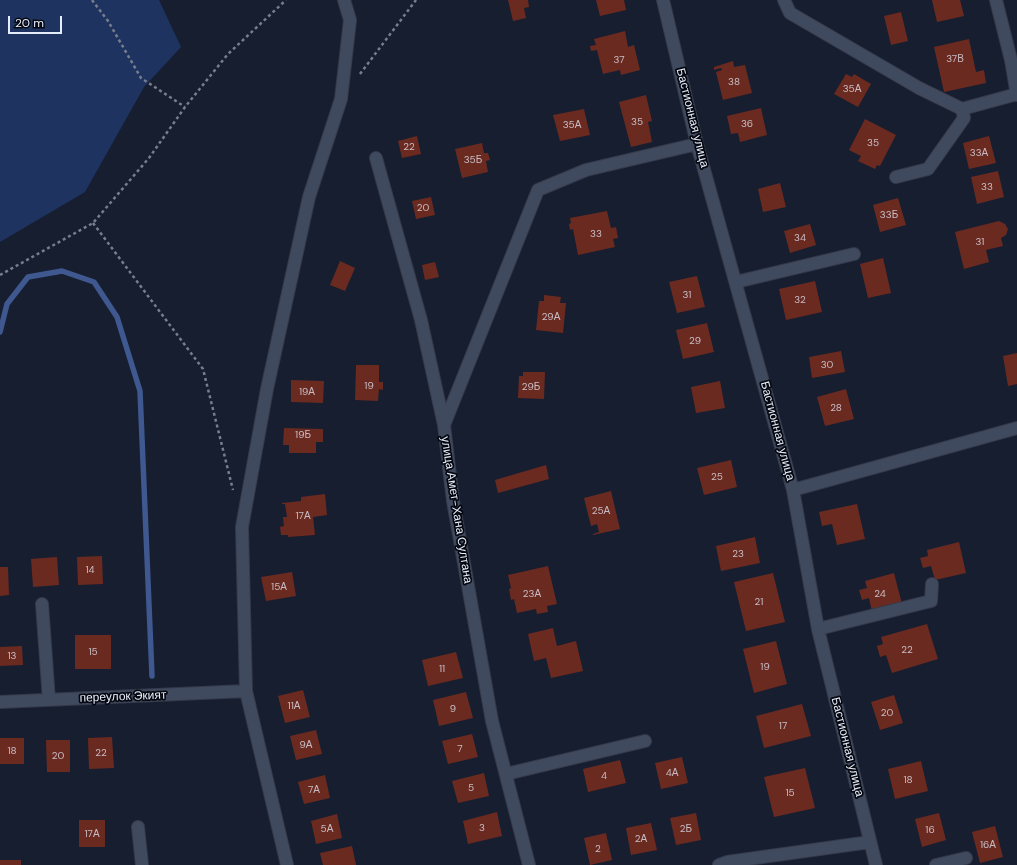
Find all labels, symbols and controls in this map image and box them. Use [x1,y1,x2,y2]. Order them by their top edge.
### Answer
scale bar [10,8,64,34]
text: 20 m [15,15,44,31]
house number: 37В [946,53,964,65]
house number: 37 [613,54,625,66]
street label: Бастионная улица [673,67,711,169]
house number: 38 [728,76,740,88]
house number: 35А [843,83,861,95]
house number: 35 [631,116,643,128]
house number: 36 [741,118,753,130]
house number: 35А [563,119,581,131]
house number: 35 [867,137,879,149]
house number: 22 [403,141,415,153]
house number: 33А [970,147,988,159]
house number: 35Б [464,154,482,166]
house number: 33 [981,181,993,193]
house number: 20 [417,202,429,214]
house number: 33Б [880,209,898,221]
house number: 33 [590,228,602,240]
house number: 34 [794,232,806,244]
house number: 31 [976,236,984,248]
house number: 31 [683,289,691,301]
house number: 32 [794,294,806,306]
house number: 29А [542,311,560,323]
house number: 29 [689,335,701,347]
house number: 30 [821,359,833,371]
house number: 19 [364,380,374,392]
street label: Бастионная улица [757,380,797,482]
house number: 29Б [522,381,540,393]
house number: 19А [299,386,315,398]
house number: 28 [830,402,842,414]
house number: 19Б [295,429,311,441]
street label: улица Амет-Хана Султана [437,435,475,585]
house number: 25 [711,471,723,483]
house number: 25А [592,505,610,517]
house number: 17А [295,510,311,522]
house number: 23 [732,548,744,560]
house number: 14 [85,564,95,576]
house number: 15А [271,581,287,593]
house number: 23А [523,588,541,600]
house number: 24 [874,588,886,600]
house number: 21 [755,596,763,608]
house number: 22 [901,644,913,656]
house number: 15 [88,646,98,658]
house number: 13 [7,650,17,662]
house number: 19 [760,661,770,673]
house number: 11 [439,663,445,675]
street label: переулок Экият [79,688,167,706]
street label: Бастионная улица [828,696,866,798]
house number: 11А [288,700,300,712]
house number: 9 [450,703,456,715]
house number: 20 [881,707,893,719]
house number: 17 [779,720,787,732]
house number: 9А [300,739,312,751]
house number: 7 [457,743,463,755]
house number: 18 [7,745,17,757]
house number: 22 [95,747,107,759]
house number: 20 [52,750,64,762]
house number: 4А [666,767,678,779]
house number: 4 [601,770,607,782]
house number: 18 [903,774,913,786]
house number: 5 [468,782,474,794]
house number: 7А [308,784,320,796]
house number: 15 [785,787,795,799]
house number: 3 [479,822,485,834]
house number: 5А [321,823,333,835]
house number: 2Б [680,823,692,835]
house number: 16 [925,824,935,836]
house number: 17А [84,828,100,840]
house number: 2А [635,833,647,845]
house number: 16А [980,839,996,851]
house number: 2 [595,843,601,855]

